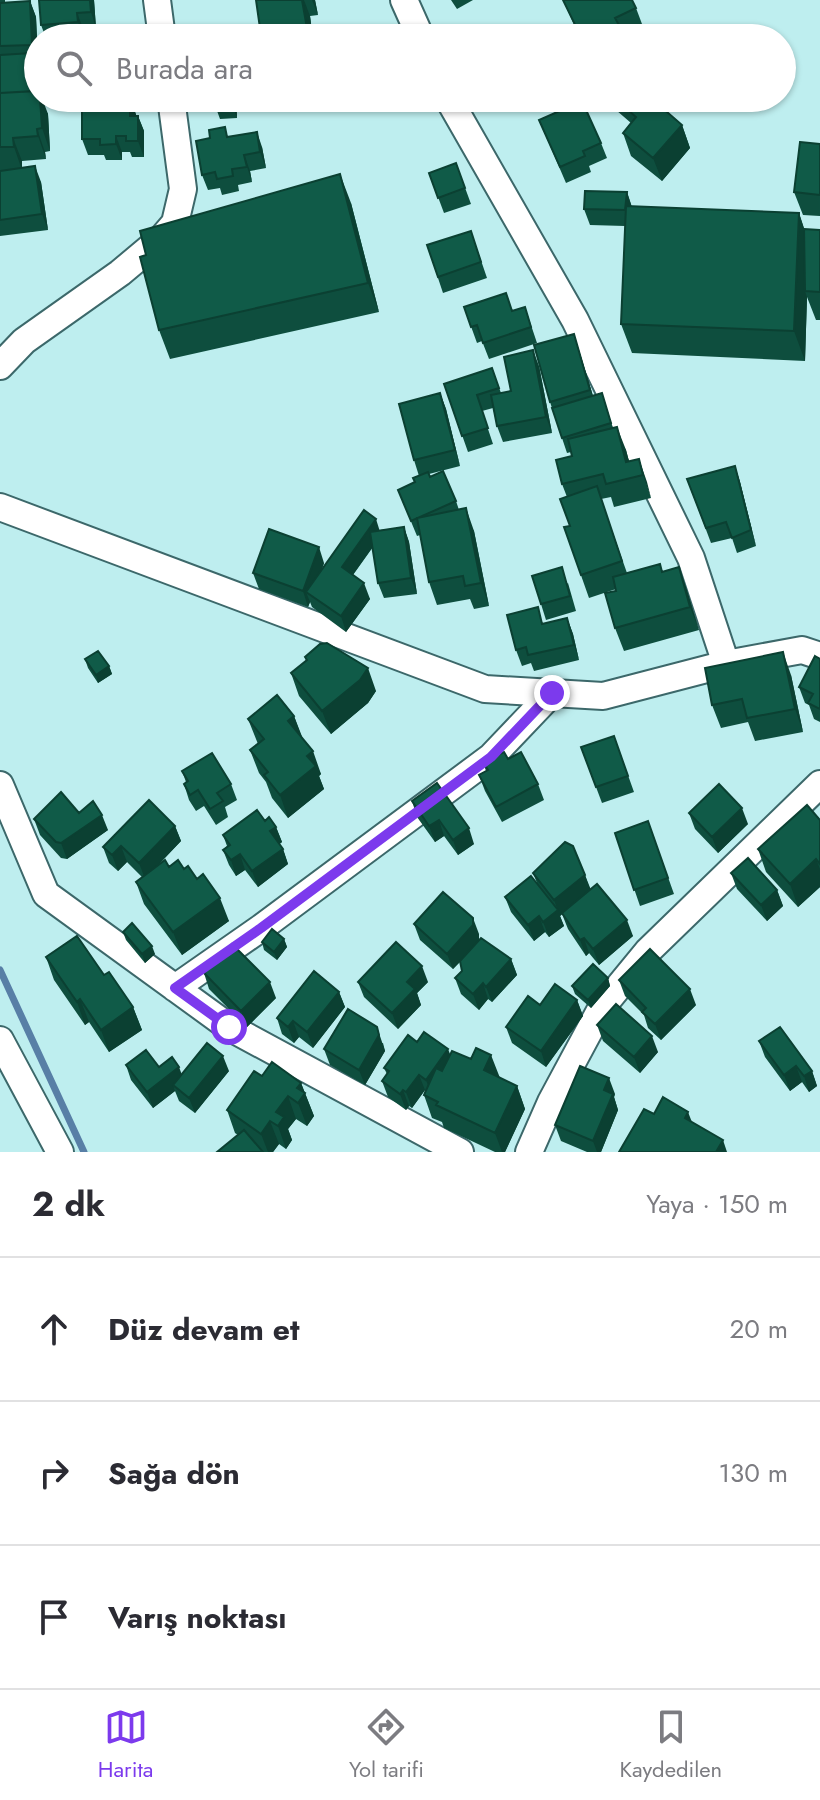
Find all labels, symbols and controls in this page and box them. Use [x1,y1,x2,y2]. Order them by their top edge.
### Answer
search box [24,24,796,112]
icon: search [52,46,96,90]
text: Burada ara [116,47,253,90]
route end [534,675,570,711]
route start [211,1009,247,1045]
text: 2 dk [32,1180,105,1229]
text: Yaya · 150 m [646,1185,788,1223]
icon: ahead [32,1307,76,1351]
text: Düz devam et [108,1308,299,1351]
text: 20 m [730,1310,788,1348]
icon: right [32,1451,76,1495]
text: Sağa dön [108,1452,240,1495]
text: 130 m [718,1454,788,1492]
icon: arrive [32,1595,76,1639]
text: Varış noktası [108,1596,286,1639]
tab: Harita [98,1705,153,1785]
tab: Yol tarifi [349,1705,424,1785]
tab: Kaydedilen [620,1705,722,1785]

